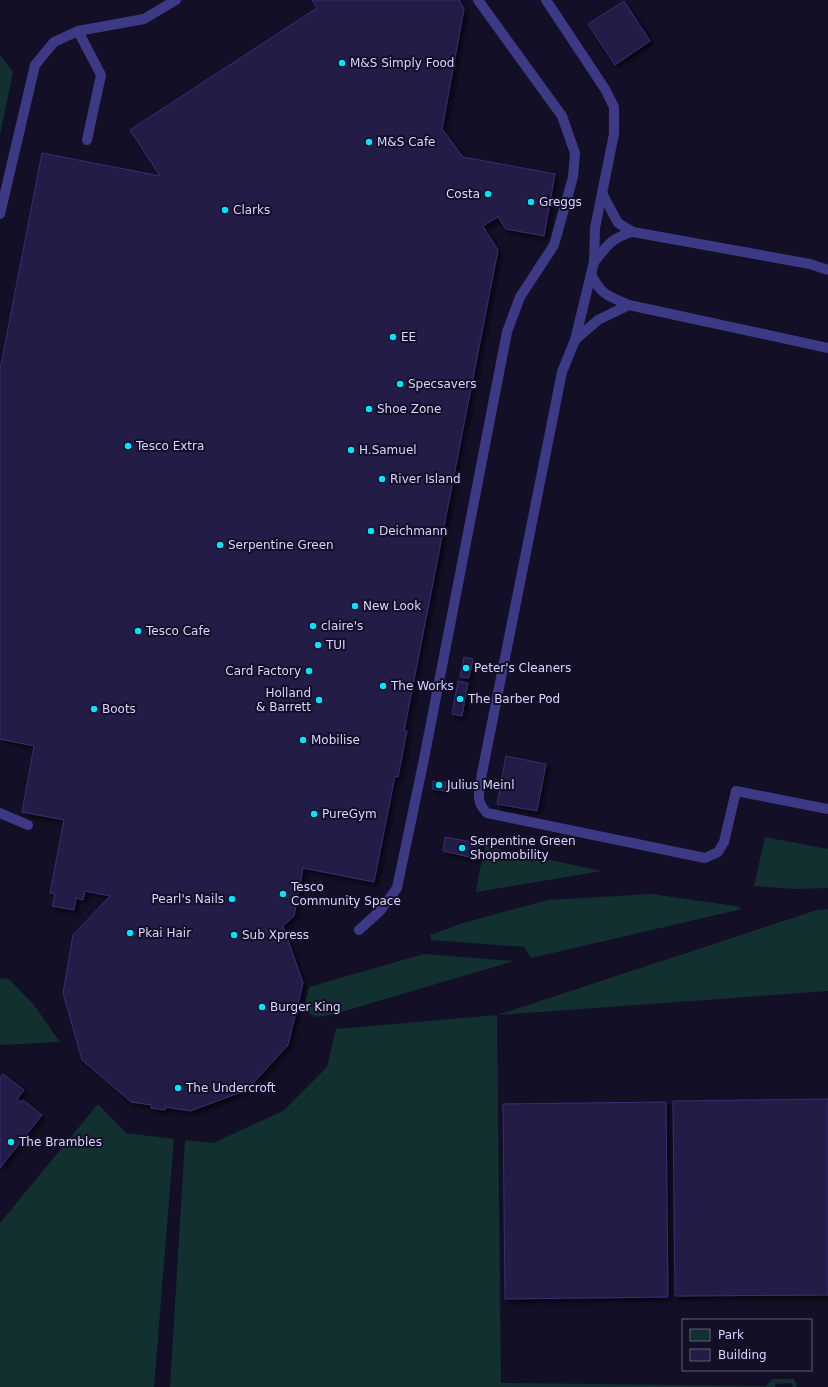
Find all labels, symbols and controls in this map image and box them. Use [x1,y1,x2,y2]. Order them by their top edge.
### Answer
place label: M&S Simply Food [350,56,454,70]
marker: M&S Simply Food [337,58,347,68]
place label: M&S Cafe [377,135,435,149]
marker: M&S Cafe [364,137,374,147]
place label: Costa [446,187,480,201]
marker: Costa [483,189,493,199]
place label: Greggs [539,195,582,209]
marker: Greggs [526,197,536,207]
place label: Clarks [233,203,270,217]
marker: Clarks [220,205,230,215]
place label: EE [401,330,416,344]
marker: EE [388,332,398,342]
place label: Specsavers [408,377,477,391]
marker: Specsavers [395,379,405,389]
place label: Shoe Zone [377,402,441,416]
marker: Shoe Zone [364,404,374,414]
place label: Tesco Extra [135,439,204,453]
marker: Tesco Extra [123,441,133,451]
place label: H.Samuel [359,443,417,457]
marker: H.Samuel [346,445,356,455]
place label: River Island [390,472,461,486]
marker: River Island [377,474,387,484]
place label: Deichmann [379,524,447,538]
marker: Deichmann [366,526,376,536]
place label: Serpentine Green [228,538,334,552]
marker: Serpentine Green [215,540,225,550]
place label: New Look [363,599,421,613]
marker: New Look [350,601,360,611]
place label: claire's [321,619,363,633]
marker: claire's [308,621,318,631]
place label: Tesco Cafe [145,624,210,638]
marker: Tesco Cafe [133,626,143,636]
place label: TUI [325,638,346,652]
marker: TUI [313,640,323,650]
place label: Peter's Cleaners [474,661,571,675]
marker: Peter's Cleaners [461,663,471,673]
place label: Card Factory [225,664,301,678]
marker: Card Factory [304,666,314,676]
place label: The Works [390,679,454,693]
marker: The Works [378,681,388,691]
place label: Holland & Barrett [256,686,311,714]
place label: The Barber Pod [467,692,560,706]
marker: The Barber Pod [455,694,465,704]
marker: Holland & Barrett [314,695,324,705]
place label: Boots [102,702,136,716]
marker: Boots [89,704,99,714]
place label: Mobilise [311,733,360,747]
marker: Mobilise [298,735,308,745]
place label: Julius Meinl [446,778,515,792]
marker: Julius Meinl [434,780,444,790]
place label: PureGym [322,807,377,821]
marker: PureGym [309,809,319,819]
place label: Serpentine Green Shopmobility [470,834,576,862]
marker: Serpentine Green Shopmobility [457,843,467,853]
place label: Tesco Community Space [290,880,401,908]
marker: Tesco Community Space [278,889,288,899]
place label: Pearl's Nails [152,892,224,906]
marker: Pearl's Nails [227,894,237,904]
place label: Pkai Hair [138,926,191,940]
marker: Pkai Hair [125,928,135,938]
place label: Sub Xpress [242,928,309,942]
marker: Sub Xpress [229,930,239,940]
place label: Burger King [270,1000,341,1014]
marker: Burger King [257,1002,267,1012]
place label: The Undercroft [185,1081,276,1095]
marker: The Undercroft [173,1083,183,1093]
place label: The Brambles [18,1135,102,1149]
marker: The Brambles [6,1137,16,1147]
legend [682,1319,812,1371]
text: Park [718,1328,744,1342]
text: Building [718,1348,767,1362]

